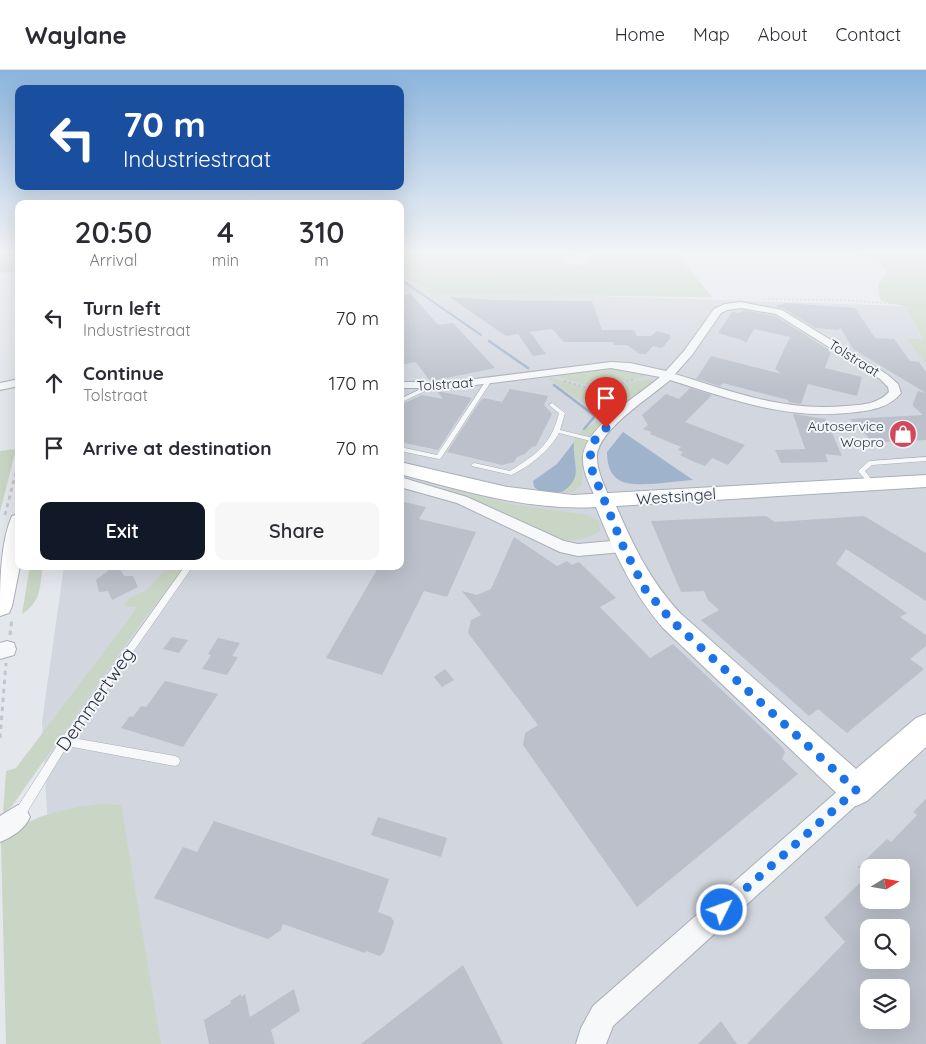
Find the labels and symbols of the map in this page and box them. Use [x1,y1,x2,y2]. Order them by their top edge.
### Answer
street label: Tolstraat [825,335,883,381]
street label: Tolstraat [416,373,474,395]
pin [585,377,627,428]
place label: Autoservice Wopro [808,417,884,451]
shop icon: Autoservice Wopro [888,419,918,449]
street label: Westsingel [635,483,717,509]
street label: Demmertweg [50,642,140,756]
north arrow [860,859,910,909]
position arrow [695,883,747,935]

